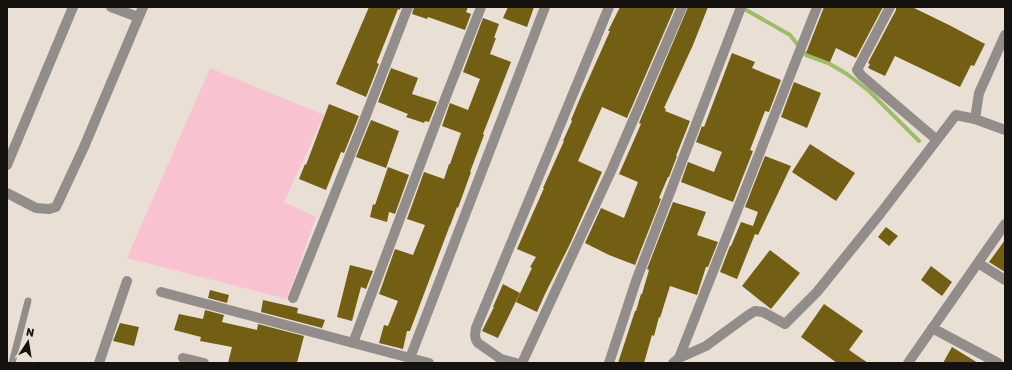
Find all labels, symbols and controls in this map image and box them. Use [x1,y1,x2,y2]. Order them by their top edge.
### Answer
north arrow [8,322,48,362]
text: N [25,326,35,340]

